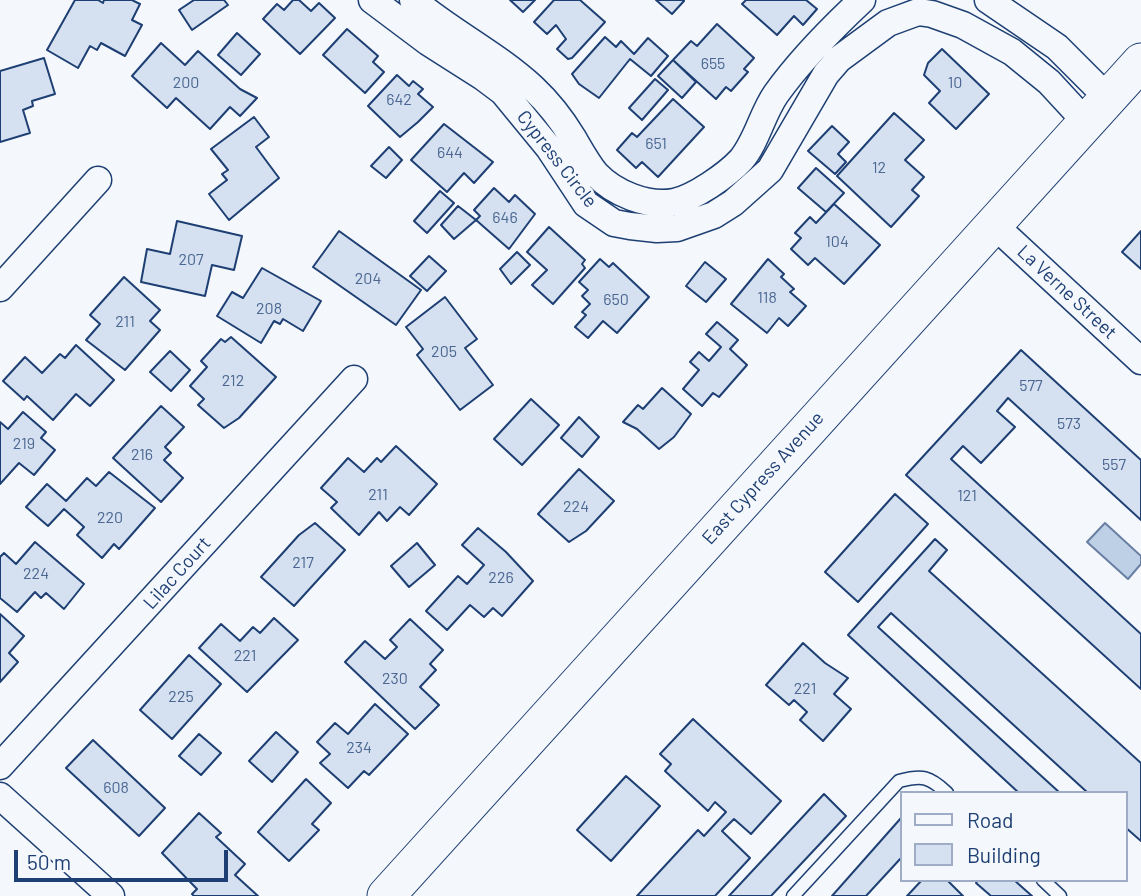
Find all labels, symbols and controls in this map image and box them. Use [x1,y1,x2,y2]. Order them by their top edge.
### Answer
house number: 655 [701,54,725,74]
house number: 200 [173,73,199,93]
house number: 10 [948,73,962,93]
house number: 642 [386,90,412,110]
street label: Cypress Circle [512,106,602,212]
house number: 651 [645,134,667,154]
house number: 644 [437,143,463,163]
house number: 12 [872,158,886,178]
house number: 646 [492,208,518,228]
house number: 104 [825,232,849,252]
street label: La Verne Street [1013,240,1121,344]
house number: 207 [178,250,204,270]
house number: 204 [355,269,381,289]
house number: 118 [757,288,777,308]
house number: 650 [603,290,629,310]
house number: 208 [256,299,282,319]
house number: 211 [115,312,135,332]
house number: 205 [431,342,457,362]
house number: 212 [222,371,244,391]
house number: 577 [1019,376,1043,396]
street label: East Cypress Avenue [697,407,829,549]
house number: 573 [1057,414,1081,434]
house number: 219 [13,434,35,454]
house number: 216 [131,445,153,465]
house number: 557 [1102,455,1126,475]
house number: 211 [368,485,388,505]
house number: 121 [957,486,977,506]
house number: 224 [563,497,589,517]
house number: 220 [97,508,123,528]
street label: Lilac Court [139,532,215,614]
house number: 217 [292,553,314,573]
house number: 224 [23,564,49,584]
house number: 226 [488,568,514,588]
house number: 221 [234,646,256,666]
house number: 230 [382,669,408,689]
house number: 221 [794,679,816,699]
house number: 225 [168,687,194,707]
house number: 234 [346,738,372,758]
house number: 608 [103,778,129,798]
legend [900,791,1127,882]
text: Road [967,807,1013,832]
scale bar [18,836,231,880]
text: Building [967,842,1041,867]
text: 50 m [27,849,71,874]

